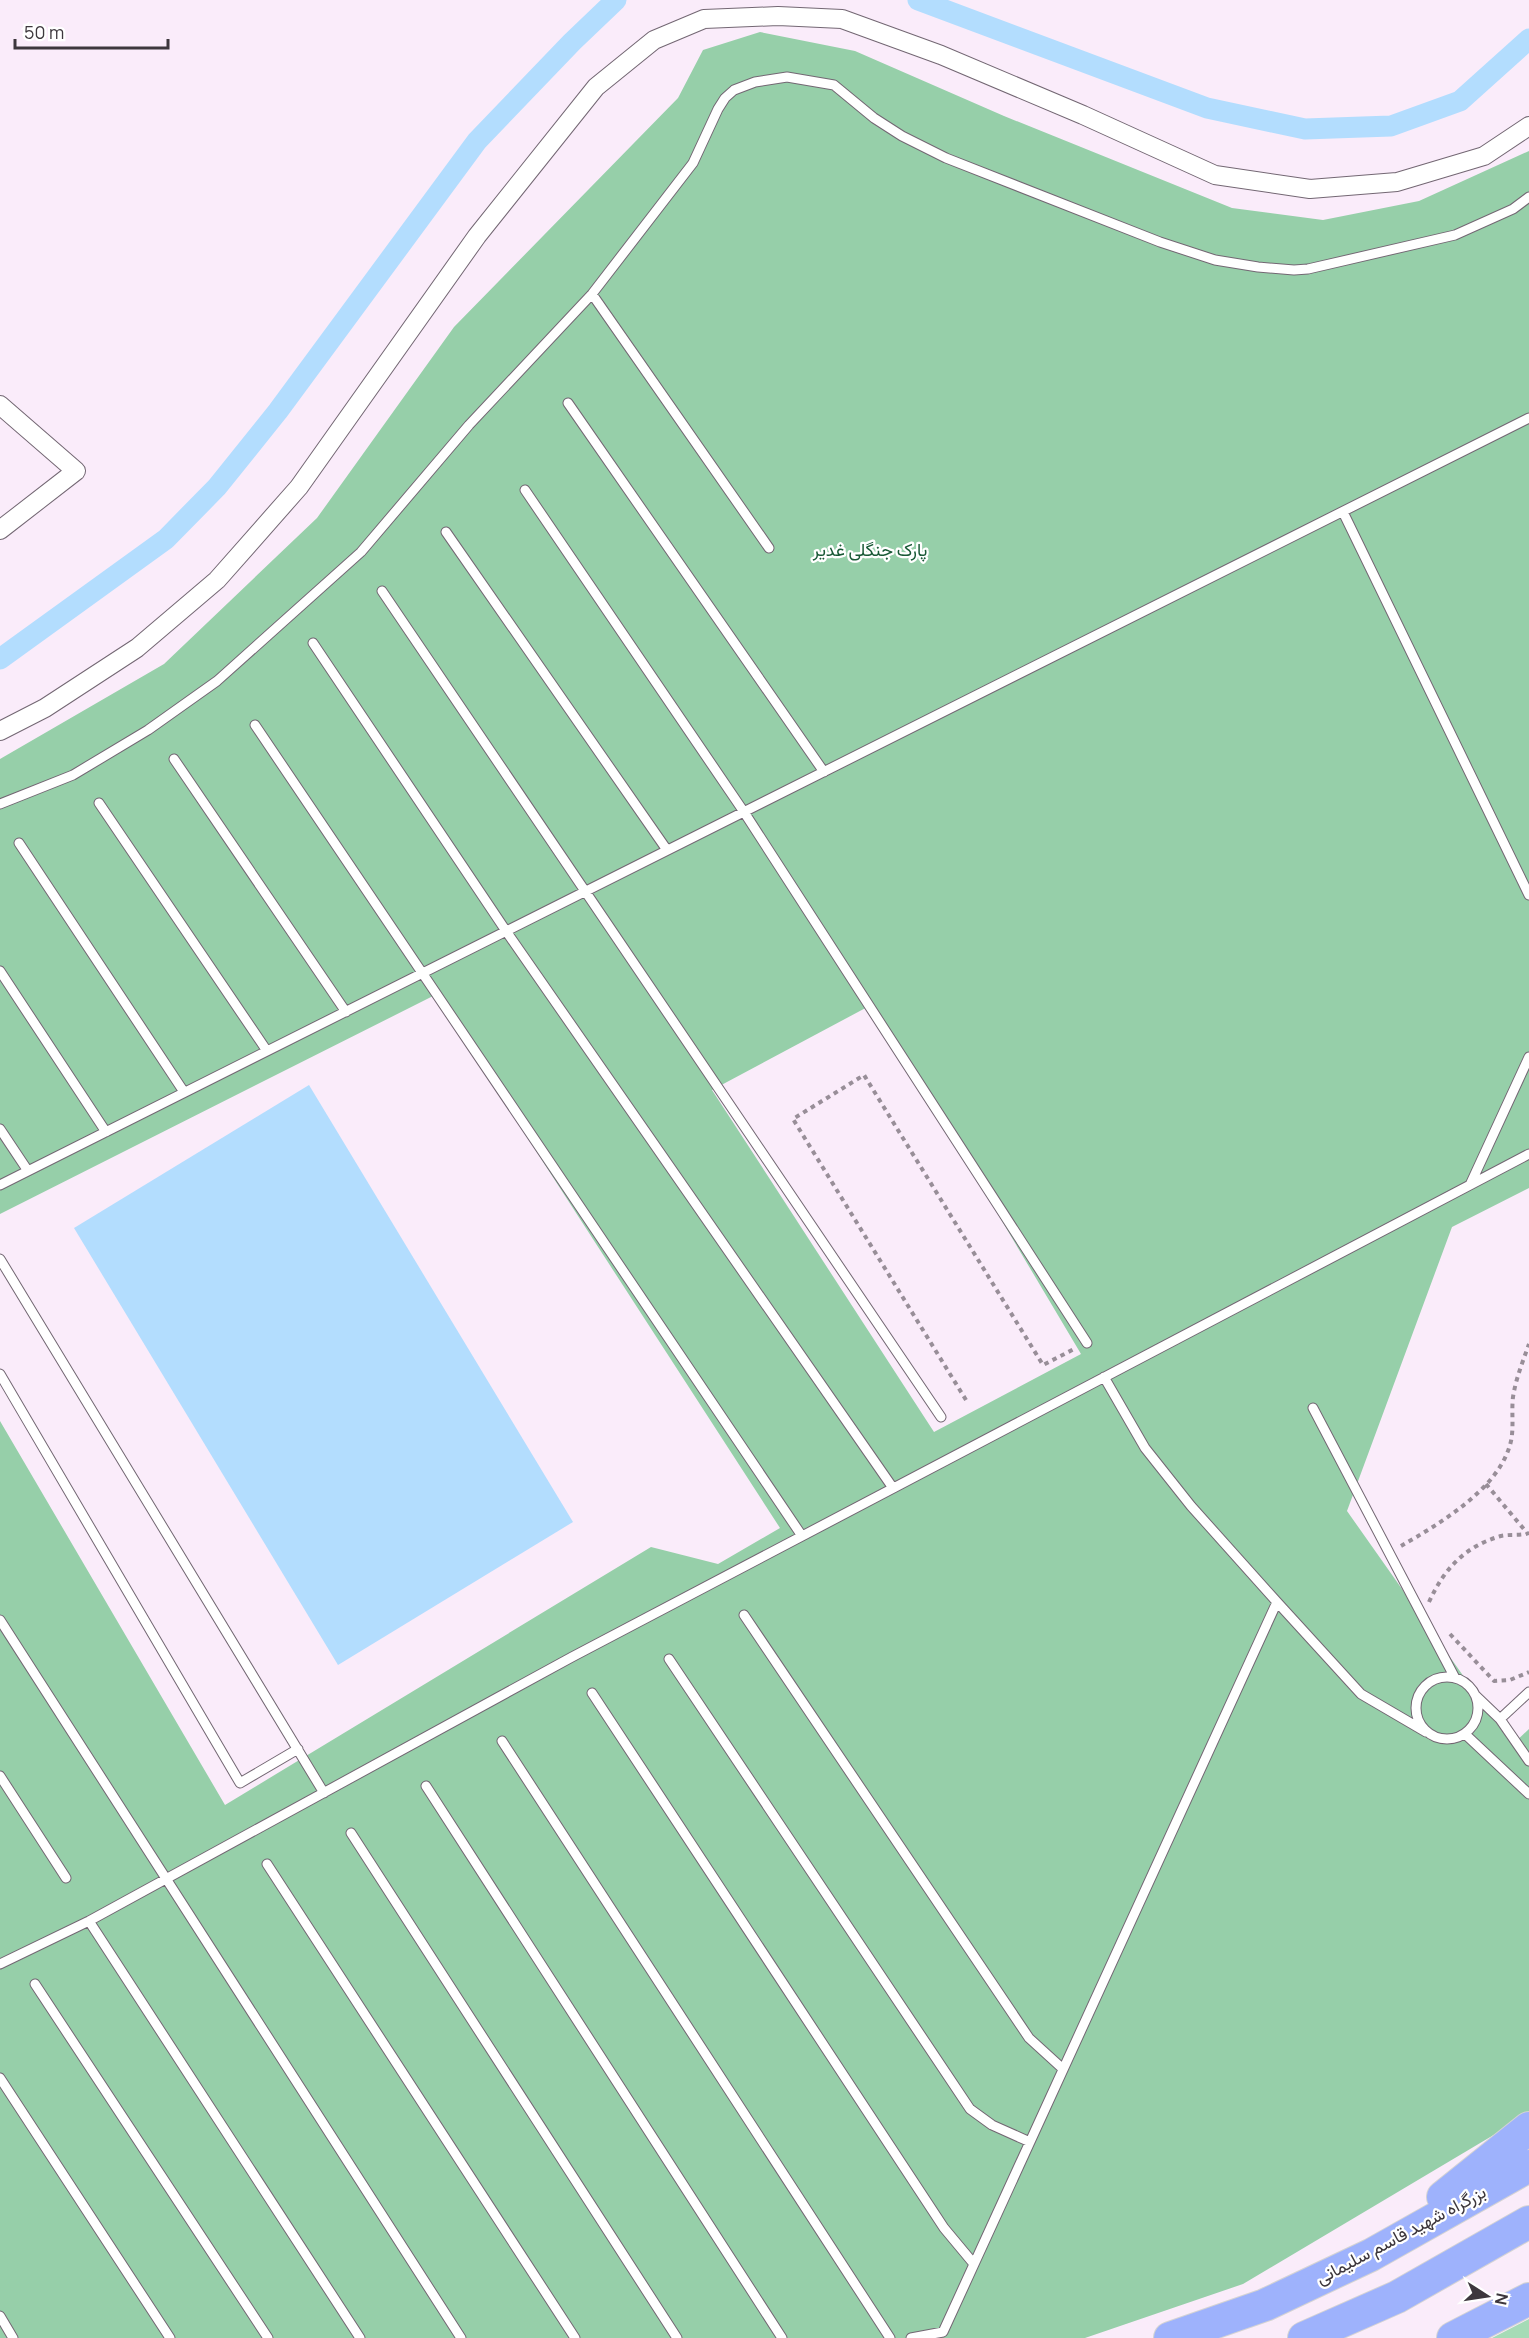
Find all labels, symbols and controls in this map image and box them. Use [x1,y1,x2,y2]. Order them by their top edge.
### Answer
scale bar [15,12,168,50]
text: 50 m [24,20,64,44]
park label: پارک جنگلی غدیر [812,537,927,562]
street label: بزرگراه شهید قاسم سلیمانی [1311,2179,1490,2290]
north arrow [1457,2266,1517,2326]
text: N [1490,2291,1514,2307]

